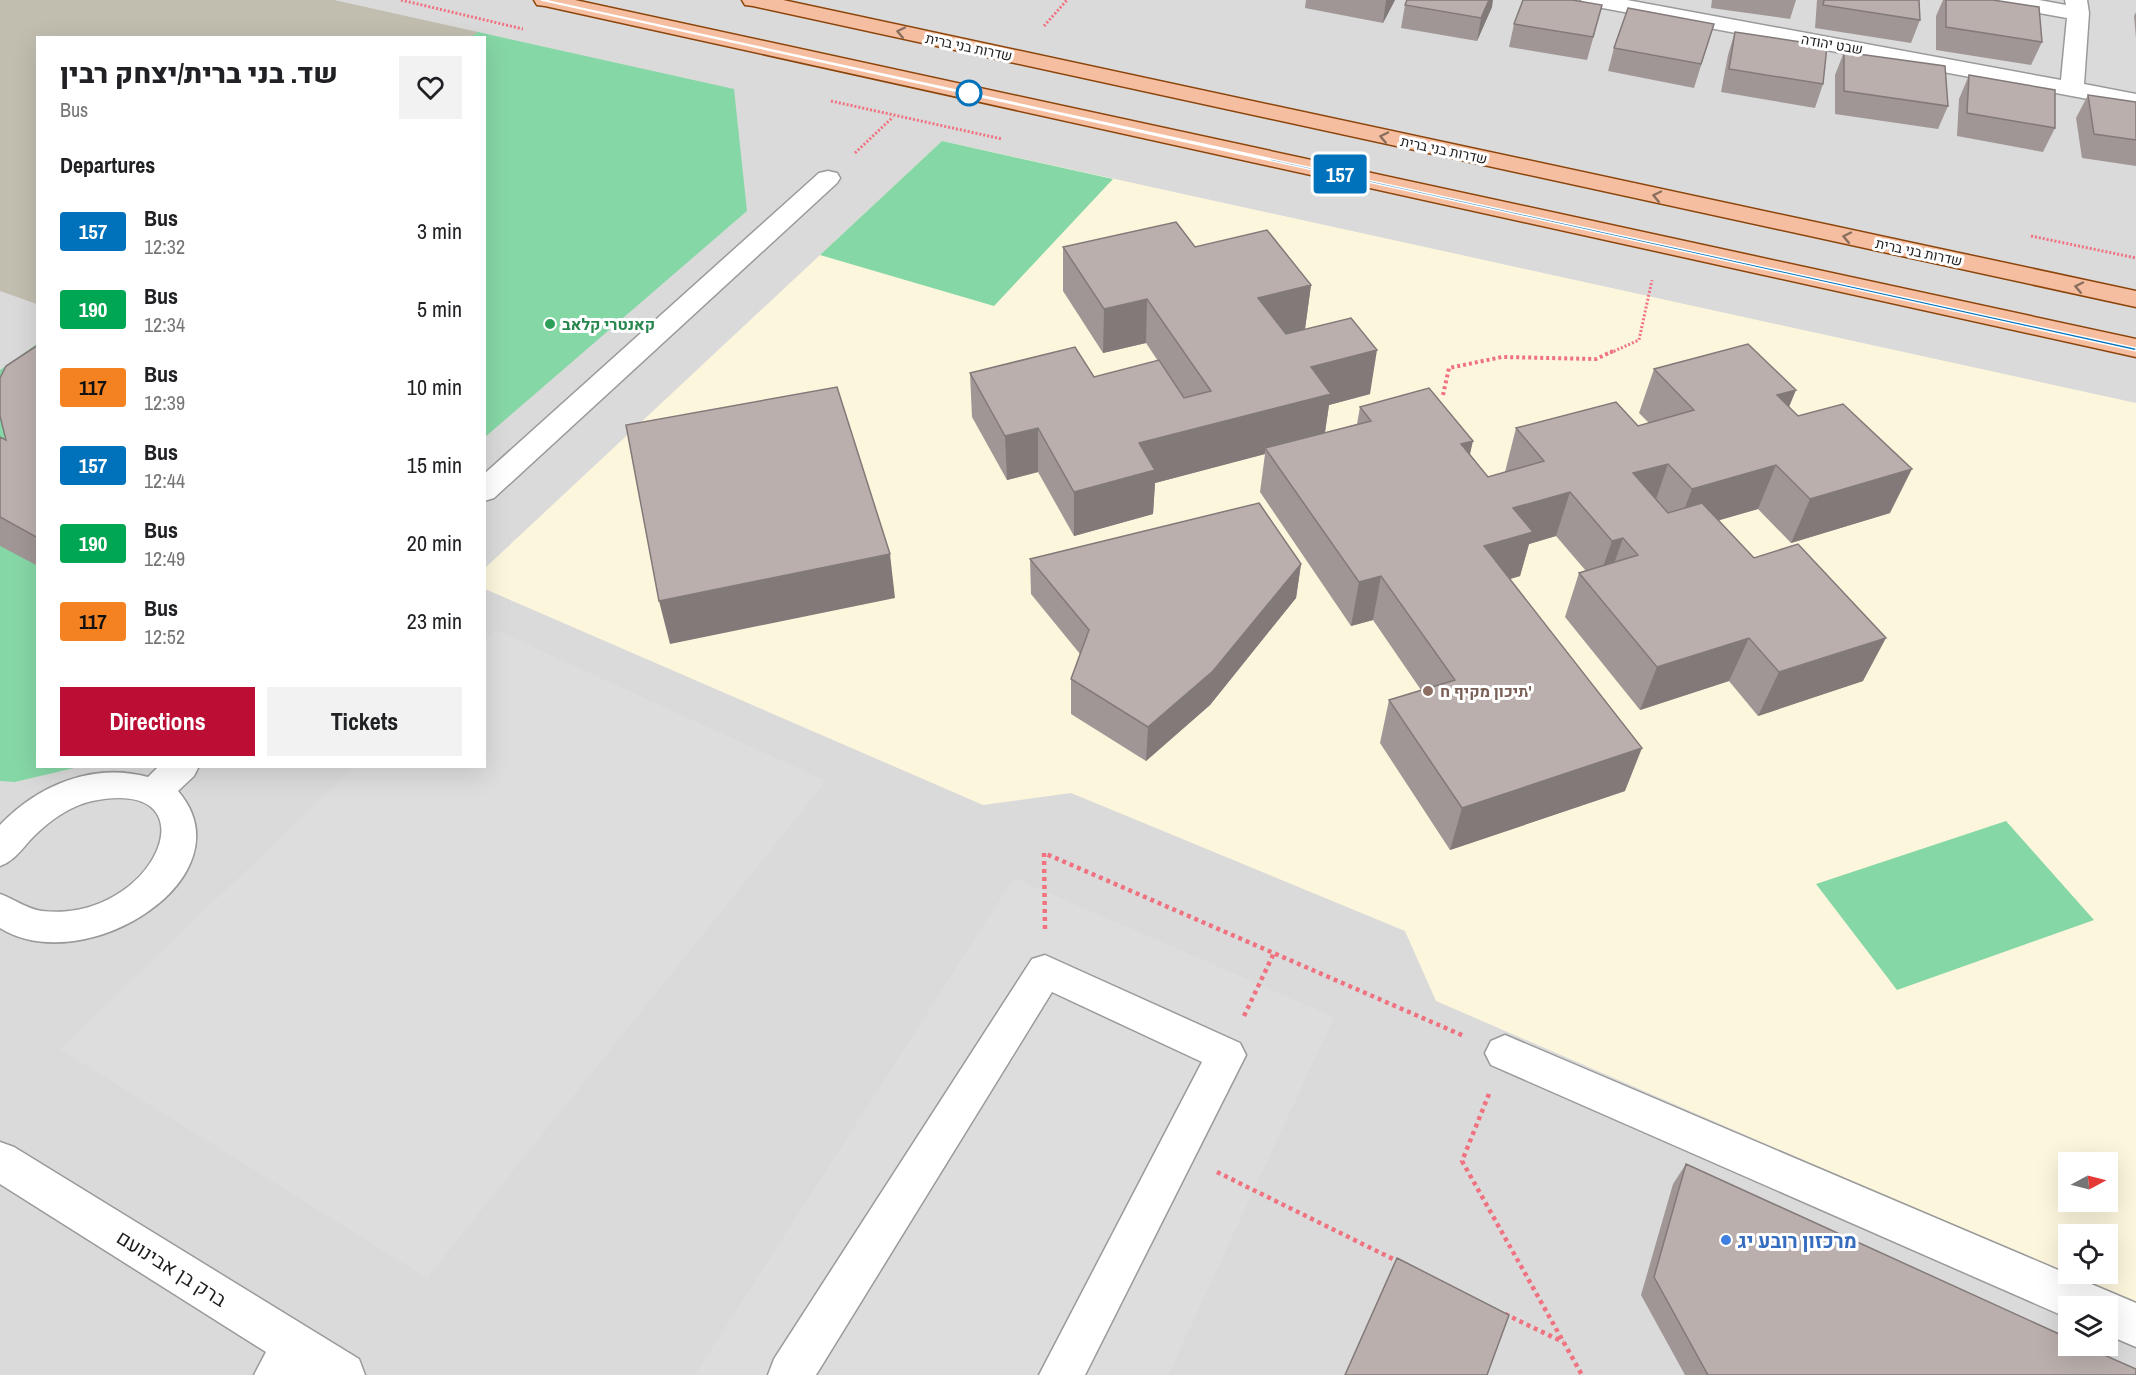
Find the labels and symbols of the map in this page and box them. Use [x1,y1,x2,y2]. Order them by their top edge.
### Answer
one-way arrow [897,26,907,39]
street label: שדרות בני ברית [924,29,1014,65]
street label: שבט יהודה [1800,30,1864,58]
unlabelled marker [956,80,982,106]
one-way arrow [1379,131,1389,144]
street label: שדרות בני ברית [1399,132,1489,168]
line badge: 157 [1306,154,1374,194]
one-way arrow [1652,190,1662,203]
one-way arrow [1842,231,1852,244]
street label: שדרות בני ברית [1874,234,1964,270]
one-way arrow [2074,281,2084,294]
place label: קאנטרי קלאב [562,313,655,335]
marker: קאנטרי קלאב [543,317,557,331]
place label: תיכון מקיף ח' [1440,680,1532,702]
marker: תיכון מקיף ח' [1421,684,1435,698]
north arrow [2058,1152,2118,1212]
street label: ברק בן אבינועם [112,1223,233,1313]
place label: מרכזון רובע יג [1738,1227,1857,1254]
marker: מרכזון רובע יג [1719,1233,1733,1247]

